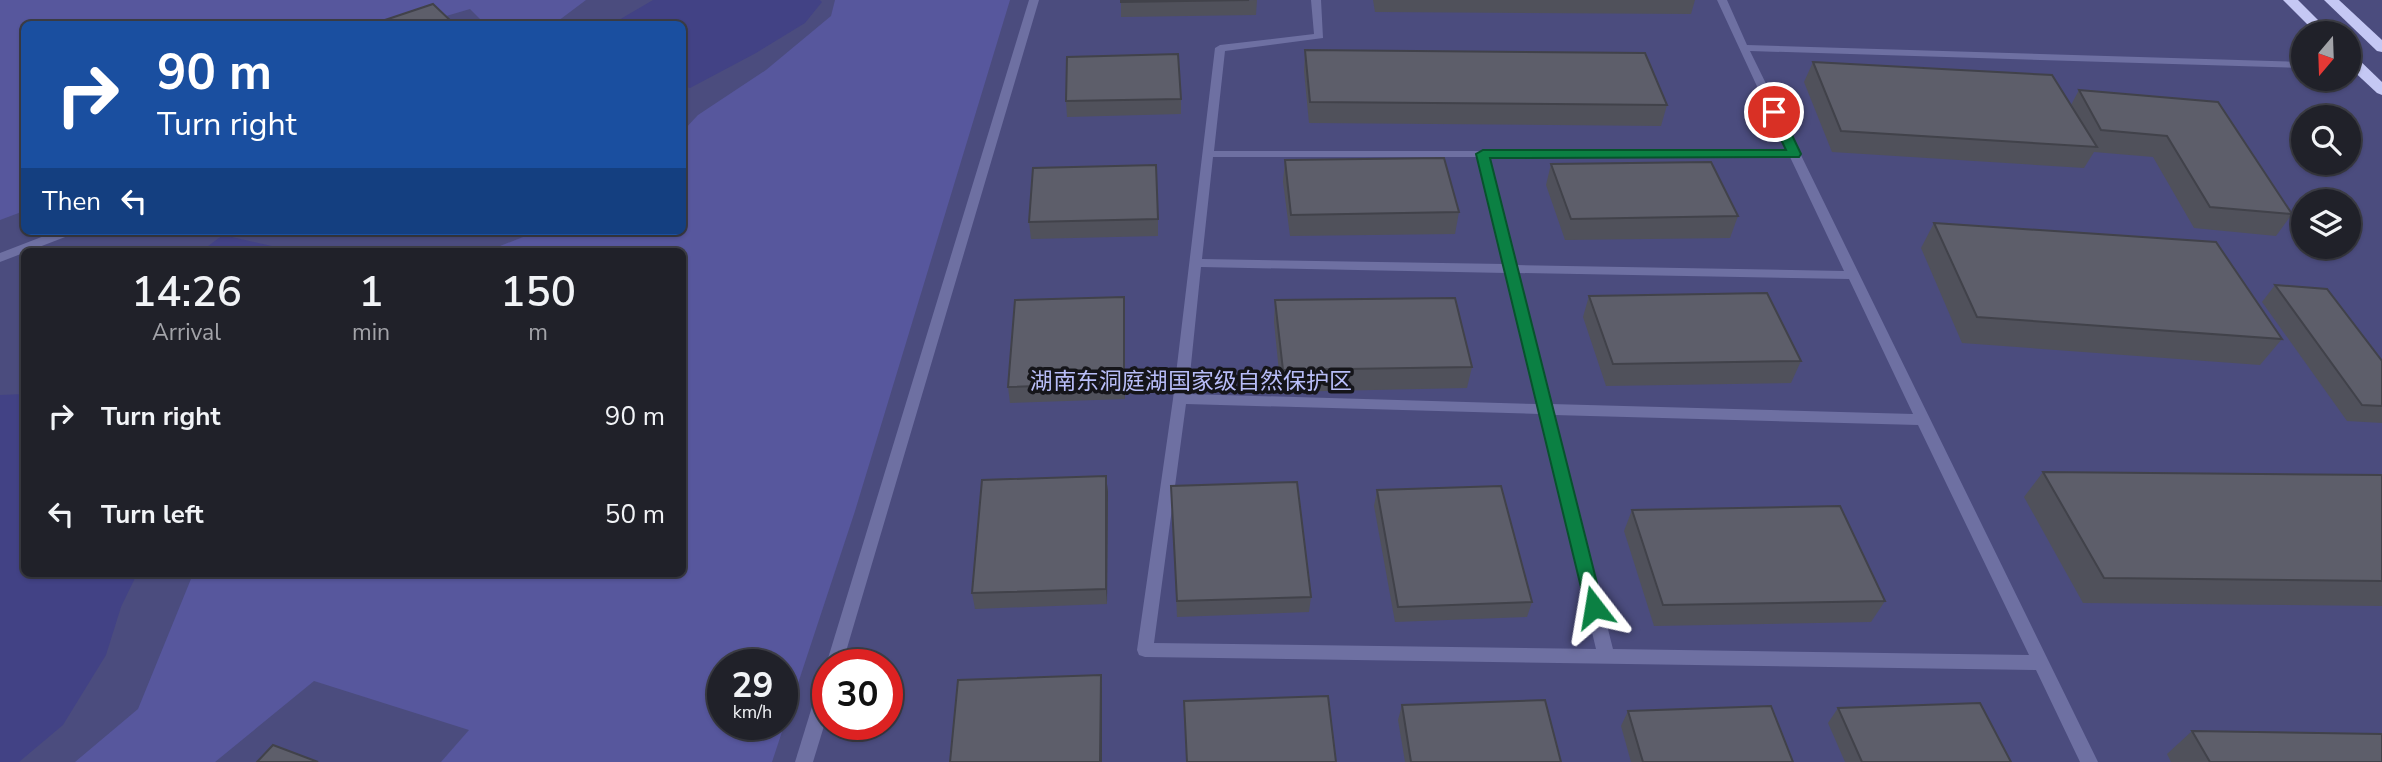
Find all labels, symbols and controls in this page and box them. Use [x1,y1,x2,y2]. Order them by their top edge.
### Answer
north arrow [2291,21,2361,91]
map controls [2291,21,2361,259]
text: 90 m [157,39,272,106]
icon: right [42,49,133,140]
pin [1744,82,1804,142]
icon: arrive [1755,93,1793,131]
text: Turn right [157,103,297,146]
button: search [2291,105,2361,175]
icon: left [115,182,153,220]
text: Then [42,184,101,219]
button: layers [2291,189,2361,259]
text: 14:26 [131,264,242,321]
text: 1 [358,264,384,321]
text: 150 [500,264,576,321]
text: Arrival [152,317,221,348]
text: min [352,317,390,348]
text: m [528,317,548,348]
park label: 湖南东洞庭湖国家级自然保护区 [1030,366,1352,397]
icon: right [42,397,80,435]
text: Turn right [101,399,220,434]
text: 90 m [605,399,665,434]
icon: left [42,495,80,533]
text: Turn left [101,497,204,532]
text: 50 m [605,497,665,532]
position arrow [1557,570,1631,644]
speed limit sign: 30 [812,649,903,740]
text: 29 [731,662,774,709]
text: km/h [733,700,772,724]

